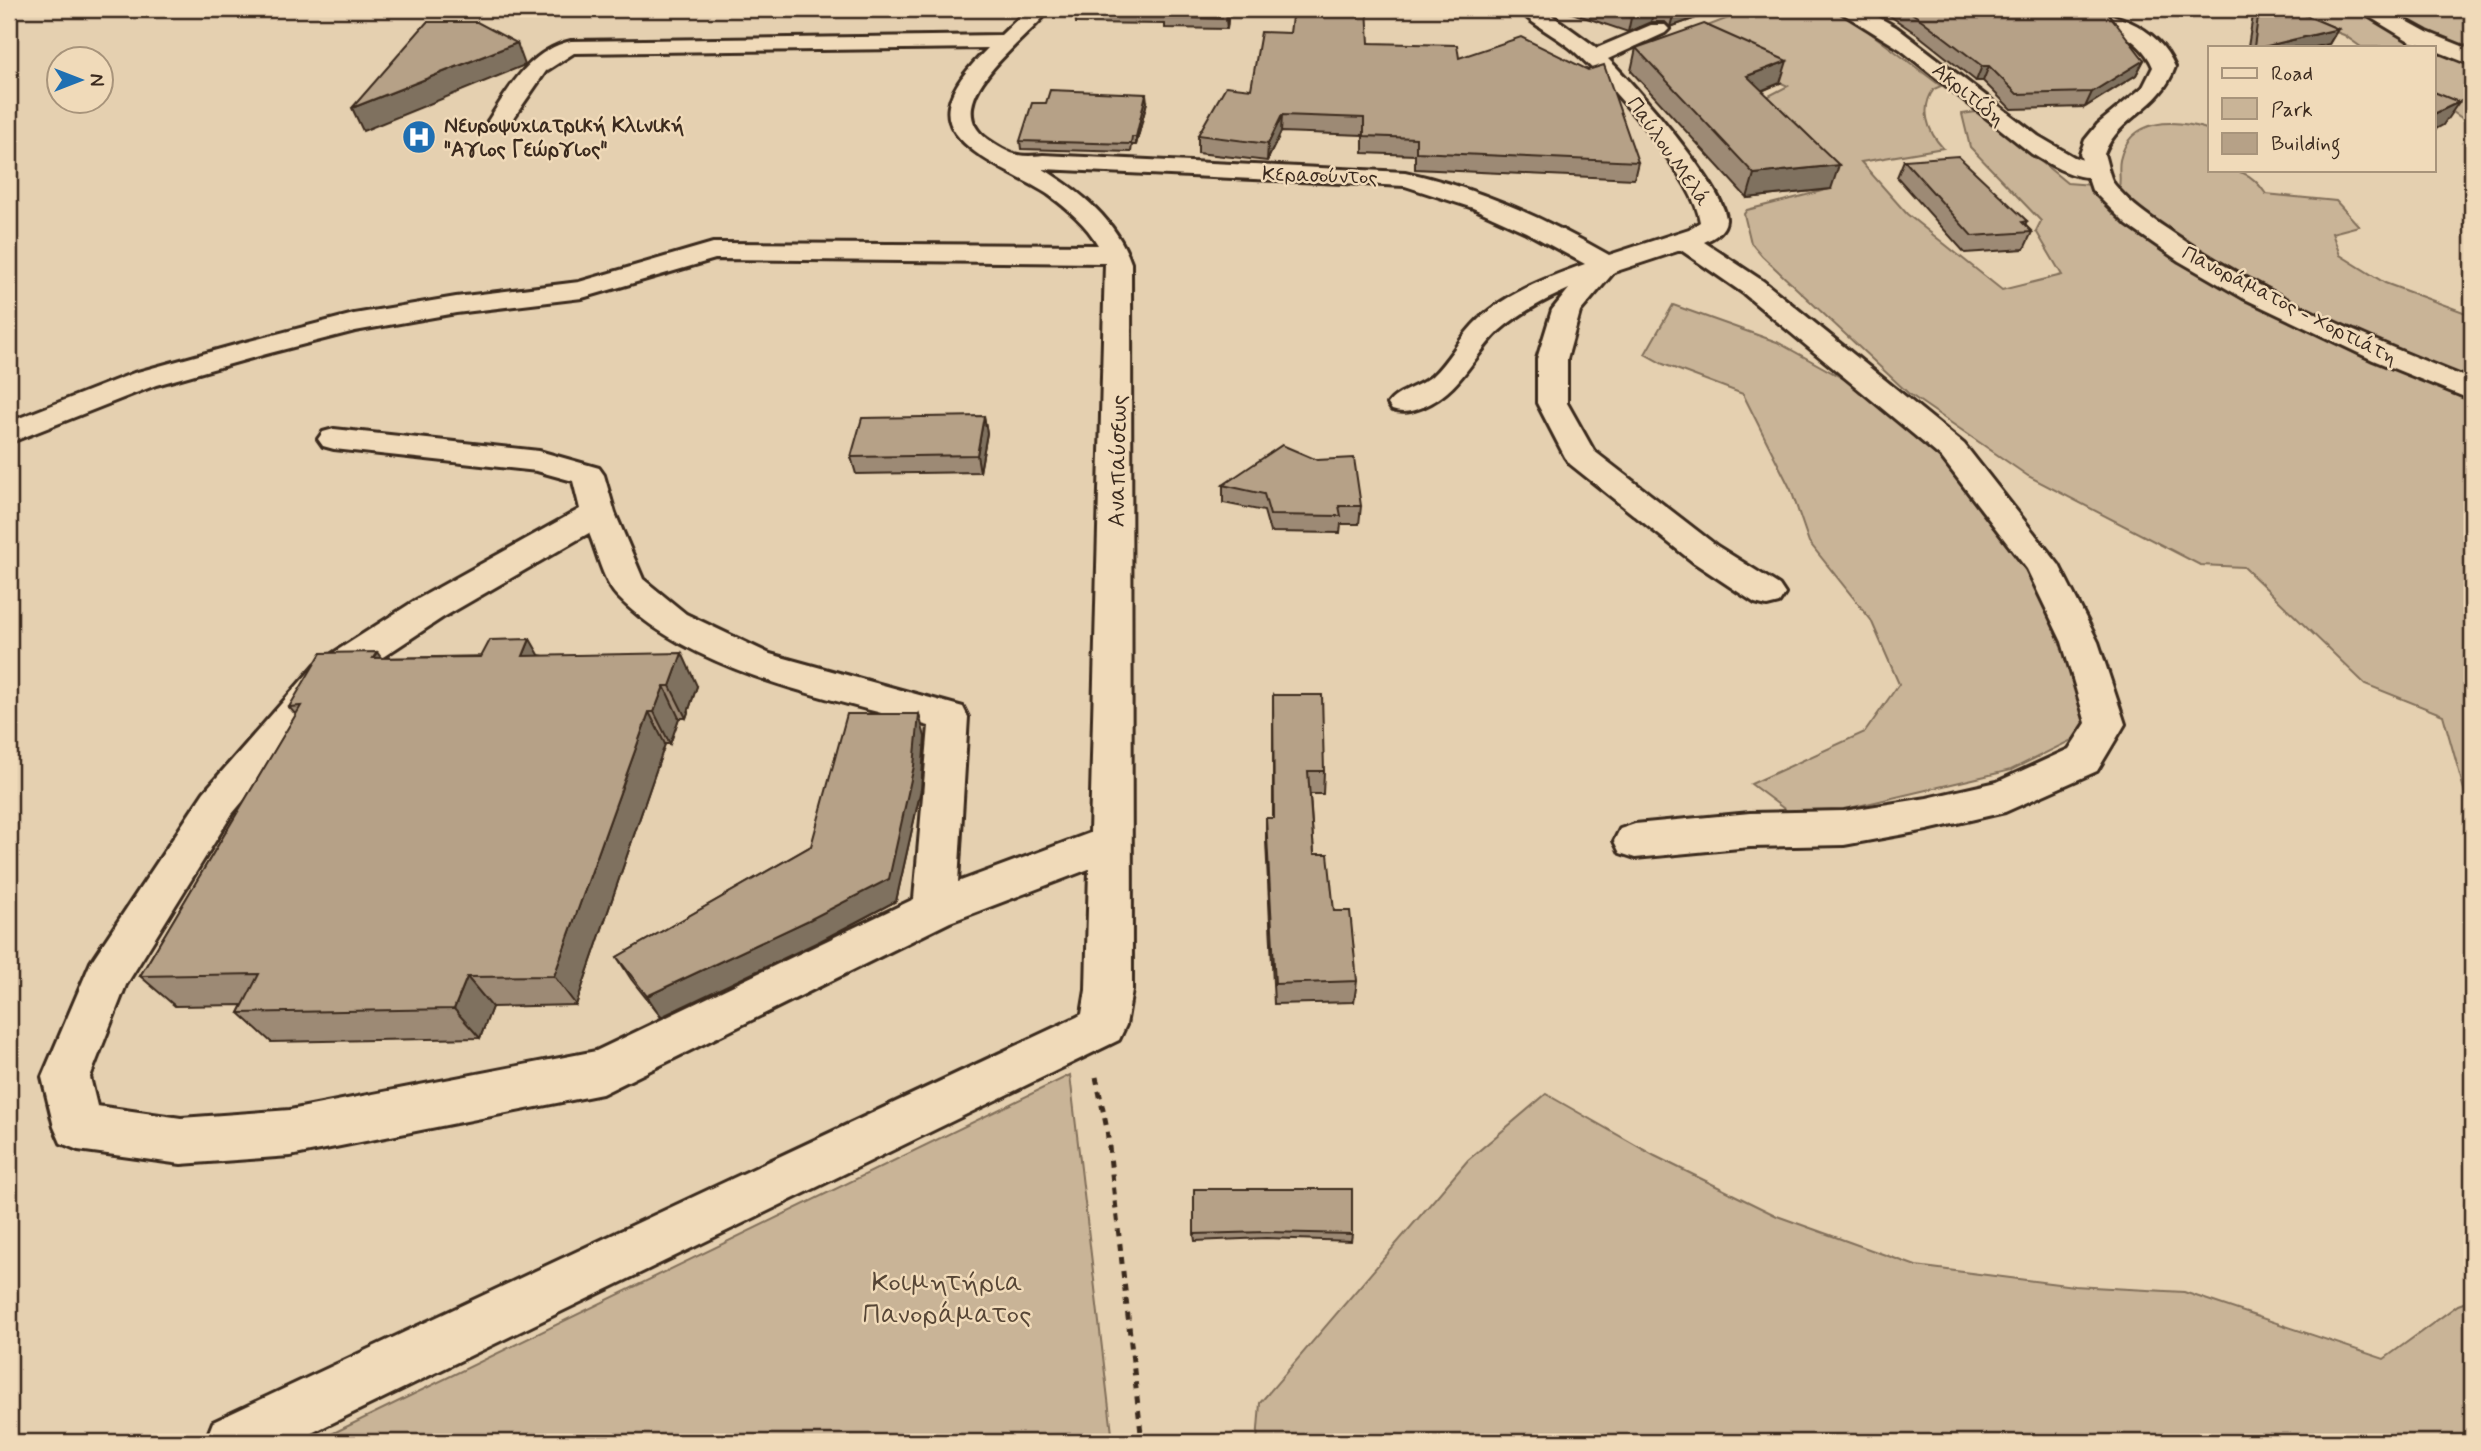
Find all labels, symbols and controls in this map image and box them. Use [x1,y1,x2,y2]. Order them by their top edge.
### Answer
north arrow [46,46,116,116]
legend [2208,46,2436,172]
street label: Ακριτίδη [1926,57,2011,133]
text: Road [2271,60,2313,88]
text: N [83,74,108,86]
street label: Παύλου Μελά [1620,91,1716,212]
text: Park [2271,96,2313,124]
place label: Νευροψυχιατρική Κλινική "Αγιος Γεώργιος" [444,112,684,164]
hospital icon: Νευροψυχιατρική Κλινική "Αγιος Γεώργιος" [400,118,438,156]
text: Building [2271,130,2341,160]
street label: Κερασούντος [1262,160,1378,192]
street label: Πανοράματος - Χορτιάτη [2177,239,2402,372]
street label: Αναπαύσεως [1102,394,1135,528]
park label: Κοιμητήρια Πανοράματος [863,1265,1031,1334]

